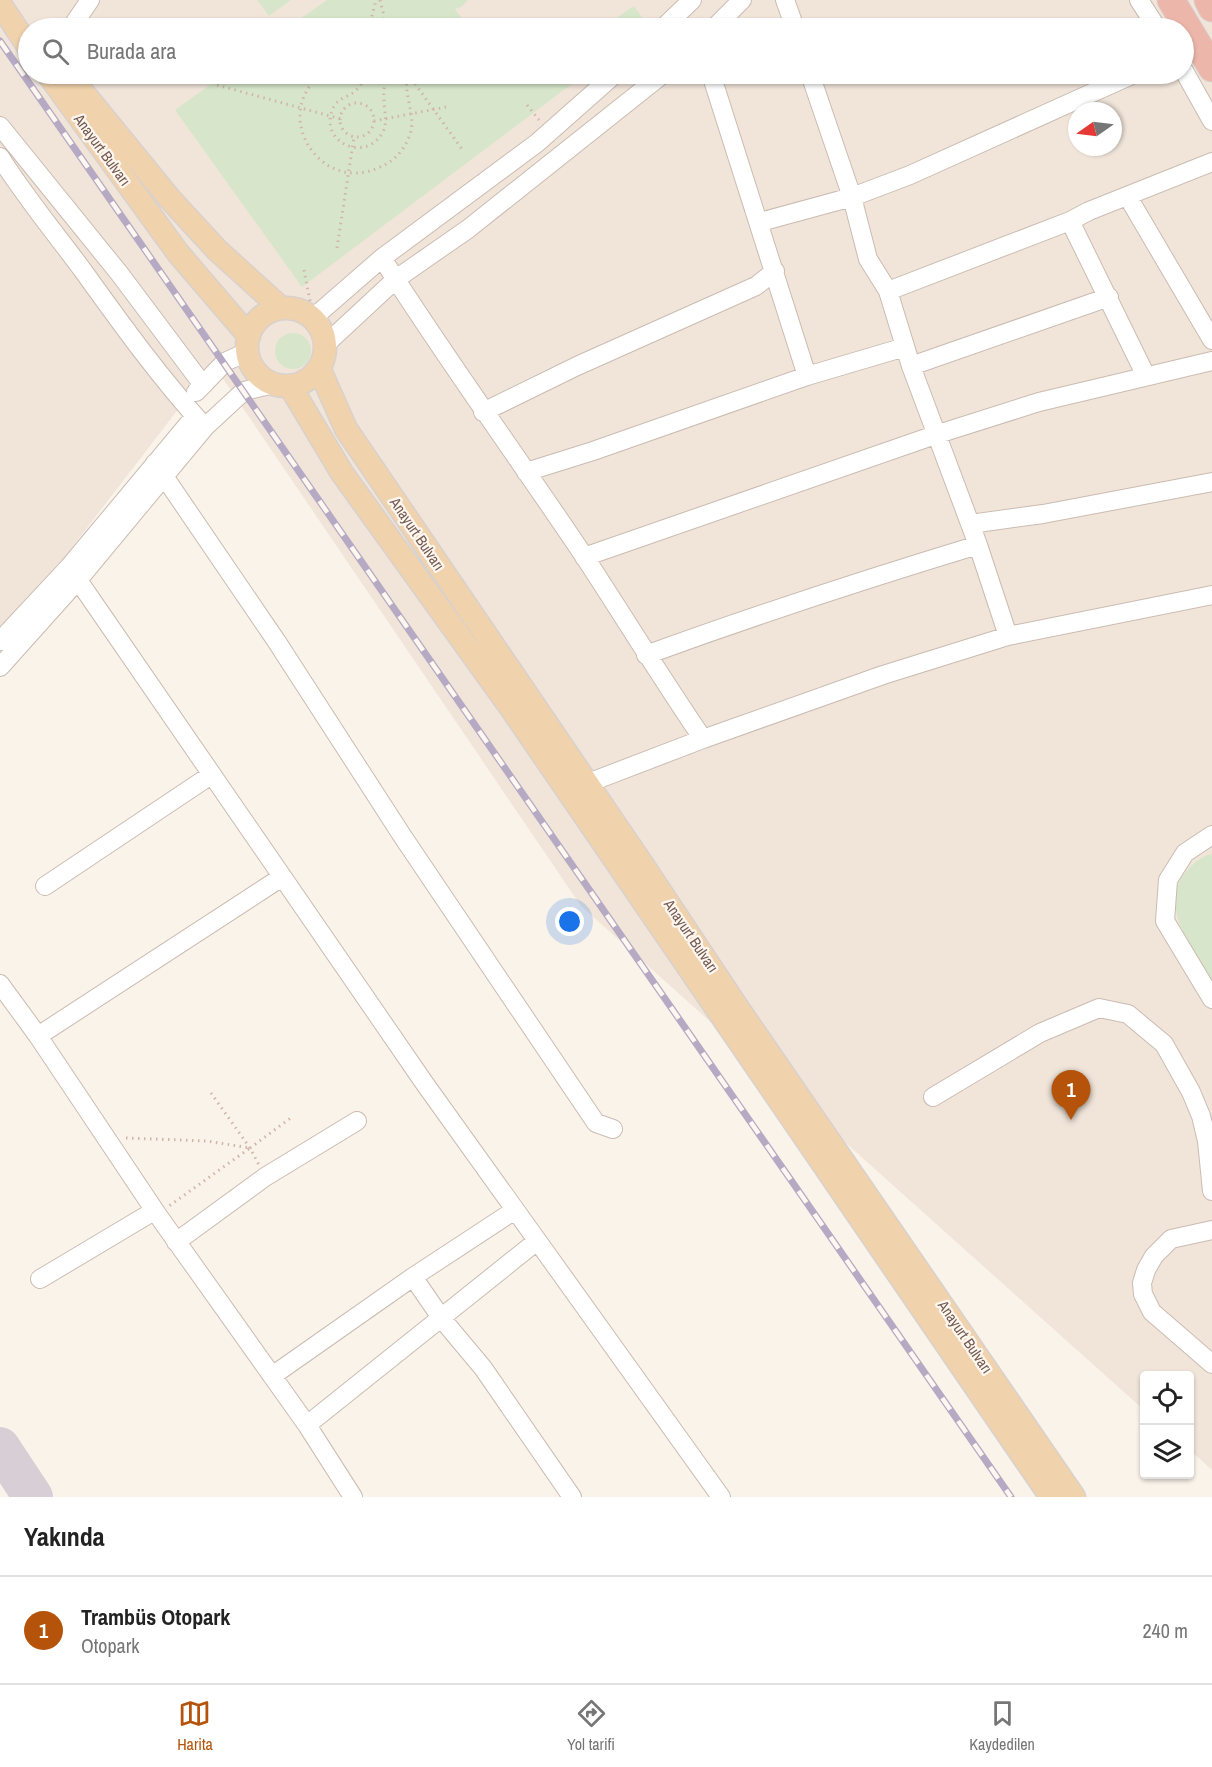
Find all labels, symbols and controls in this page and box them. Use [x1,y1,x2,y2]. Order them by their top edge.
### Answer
search box [18,18,1194,84]
icon: search [39,35,72,68]
text: Burada ara [87,36,176,66]
north arrow [1068,102,1122,156]
street label: Anayurt Bulvarı [69,109,136,190]
street label: Anayurt Bulvarı [385,492,450,574]
street label: Anayurt Bulvarı [659,894,724,976]
your location [555,907,584,936]
pin: 1 [1052,1070,1090,1120]
street label: Anayurt Bulvarı [933,1295,998,1377]
map controls [1140,1371,1194,1479]
button: locate [1140,1371,1194,1425]
button: layers [1140,1425,1194,1479]
text: Yakında [24,1519,105,1554]
text: Trambüs Otopark [81,1602,230,1632]
text: 1 [39,1617,48,1644]
text: 240 m [1142,1617,1188,1644]
text: Otopark [81,1632,139,1659]
tab: Harita [177,1697,213,1755]
tab: Yol tarifi [567,1697,615,1755]
tab: Kaydedilen [969,1697,1035,1755]

